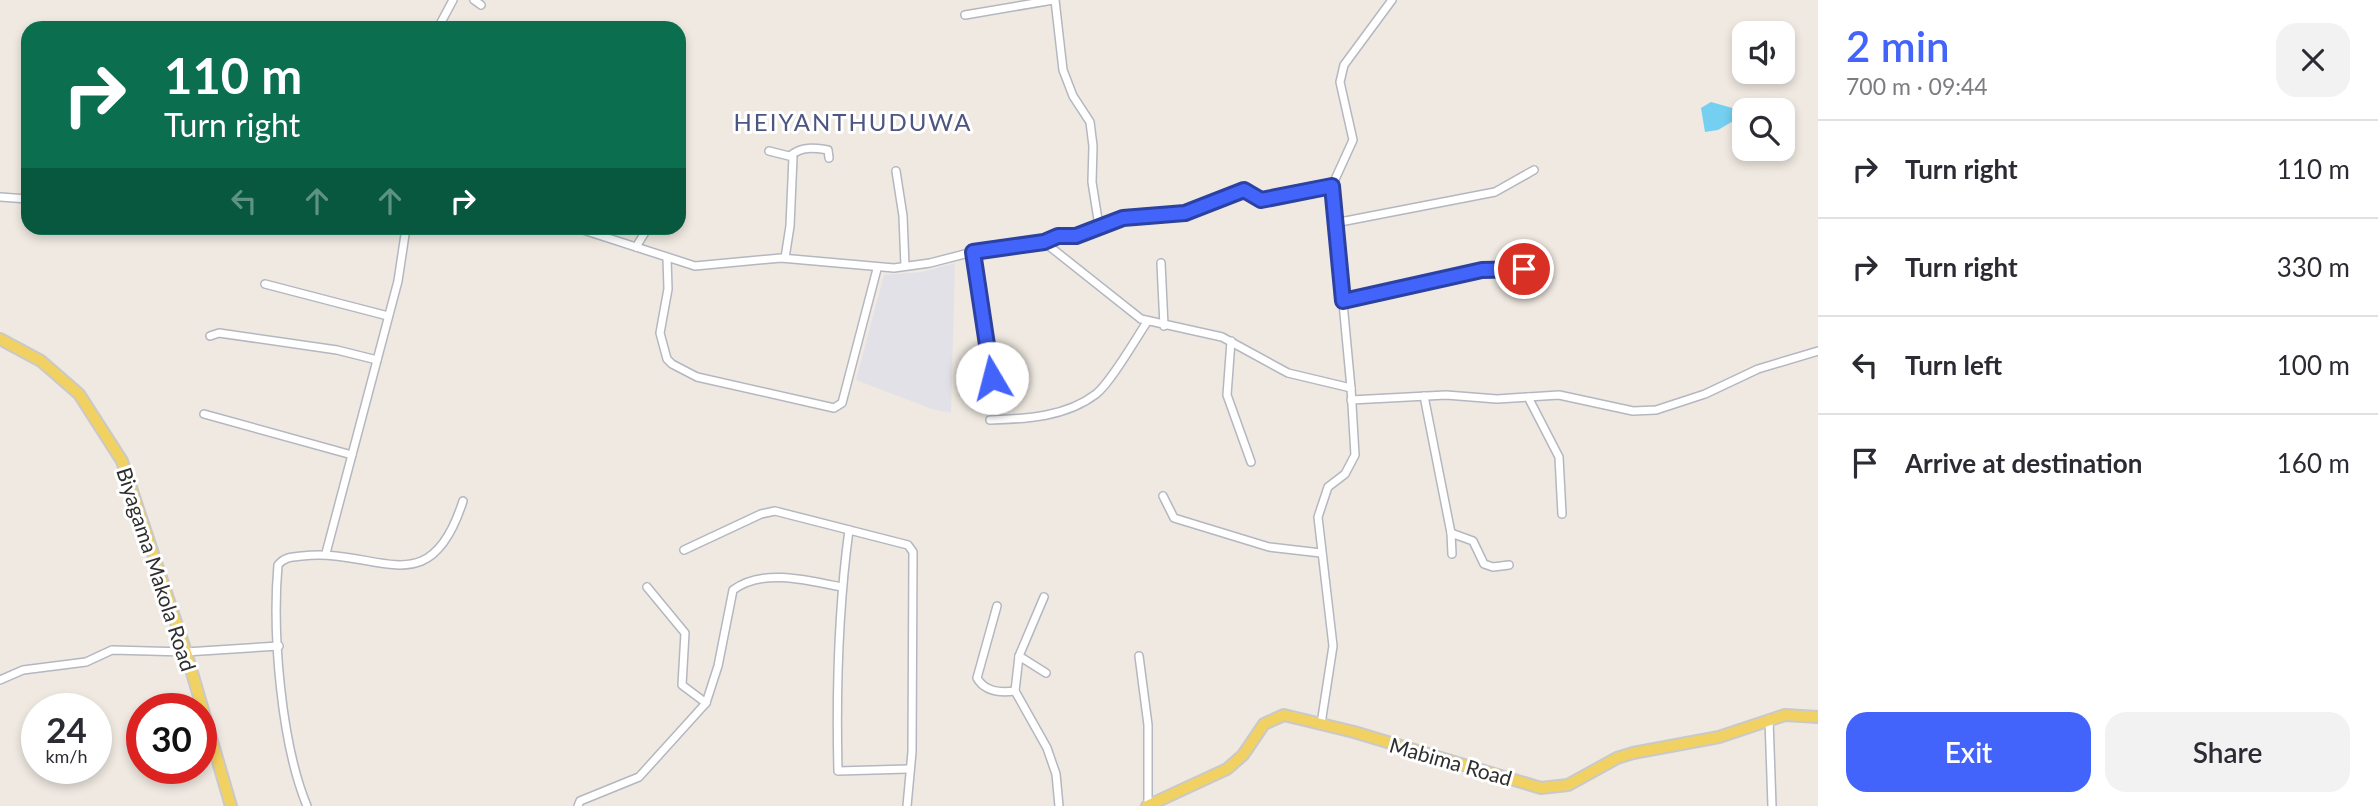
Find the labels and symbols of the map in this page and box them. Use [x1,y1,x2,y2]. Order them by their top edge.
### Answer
district label: HEIYANTHUDUWA [734,107,972,136]
pin [1494,239,1554,299]
position arrow [955,341,1029,415]
street label: Biyagama Makola Road [112,464,202,674]
speed limit sign: 30 [126,693,217,784]
street label: Mabima Road [1387,732,1515,790]

